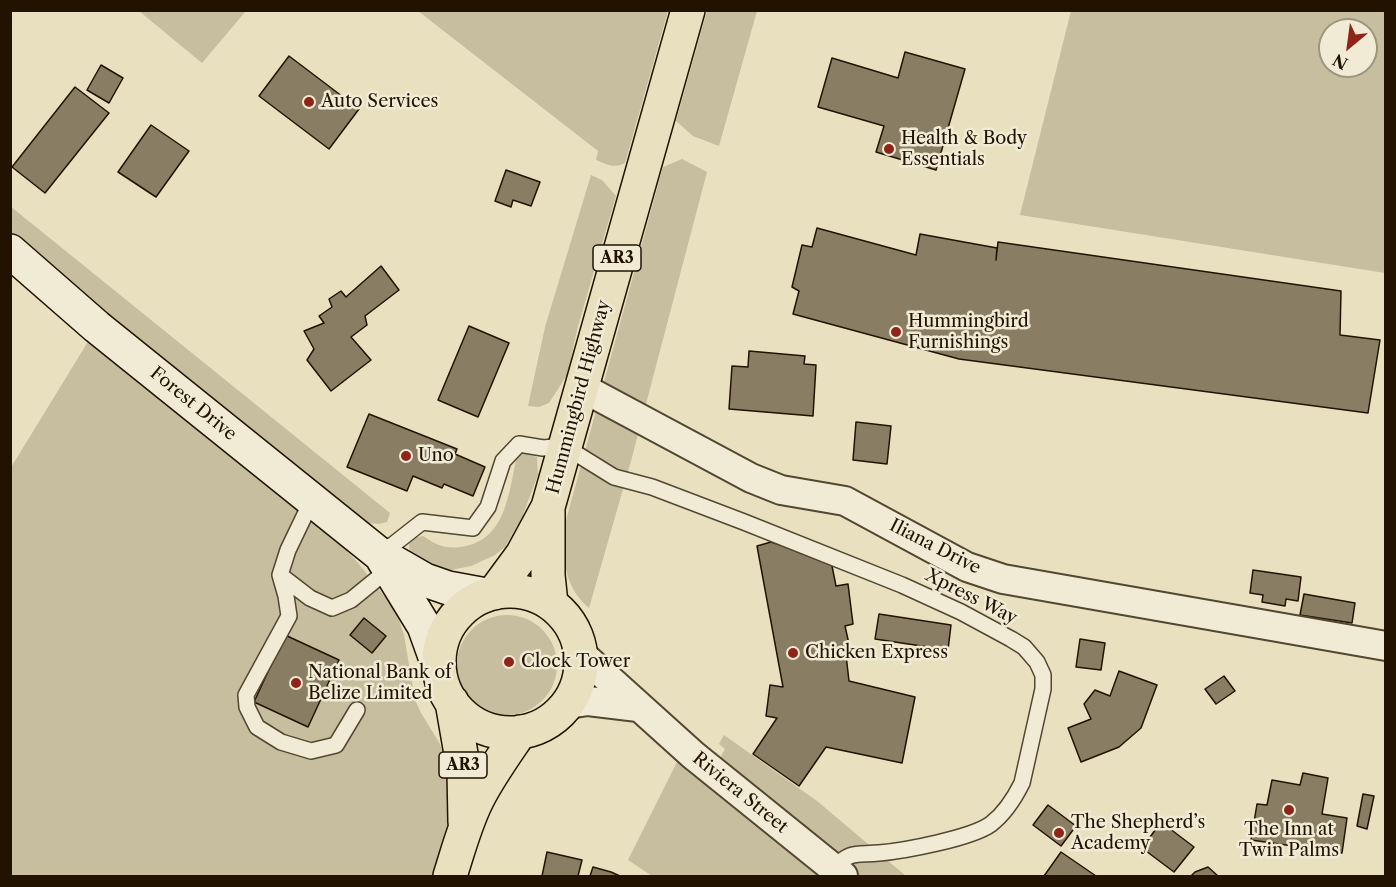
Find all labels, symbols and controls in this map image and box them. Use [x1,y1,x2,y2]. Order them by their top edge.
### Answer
north arrow [1318,18,1378,78]
text: N [1329,50,1351,74]
place label: Auto Services [321,91,438,113]
marker: Auto Services [302,95,316,109]
place label: Health & Body Essentials [901,128,1027,170]
marker: Health & Body Essentials [882,142,896,156]
road number: AR3 [593,245,641,271]
street label: Hummingbird Highway [543,298,615,496]
place label: Hummingbird Furnishings [908,311,1029,354]
marker: Hummingbird Furnishings [889,325,903,339]
street label: Forest Drive [145,363,241,445]
place label: Uno [418,445,454,467]
marker: Uno [399,449,413,463]
street label: Iliana Drive [886,515,984,579]
street label: Xpress Way [921,565,1021,629]
place label: Chicken Express [805,642,948,664]
marker: Chicken Express [786,646,800,660]
place label: Clock Tower [521,651,630,673]
marker: Clock Tower [502,655,516,669]
place label: National Bank of Belize Limited [308,662,452,704]
marker: National Bank of Belize Limited [289,676,303,690]
street label: Riviera Street [688,748,792,838]
road number: AR3 [439,752,487,778]
marker: The Inn at Twin Palms [1282,803,1296,817]
place label: The Shepherd’s Academy [1071,812,1205,854]
place label: The Inn at Twin Palms [1239,819,1339,862]
marker: The Shepherd’s Academy [1052,826,1066,840]

